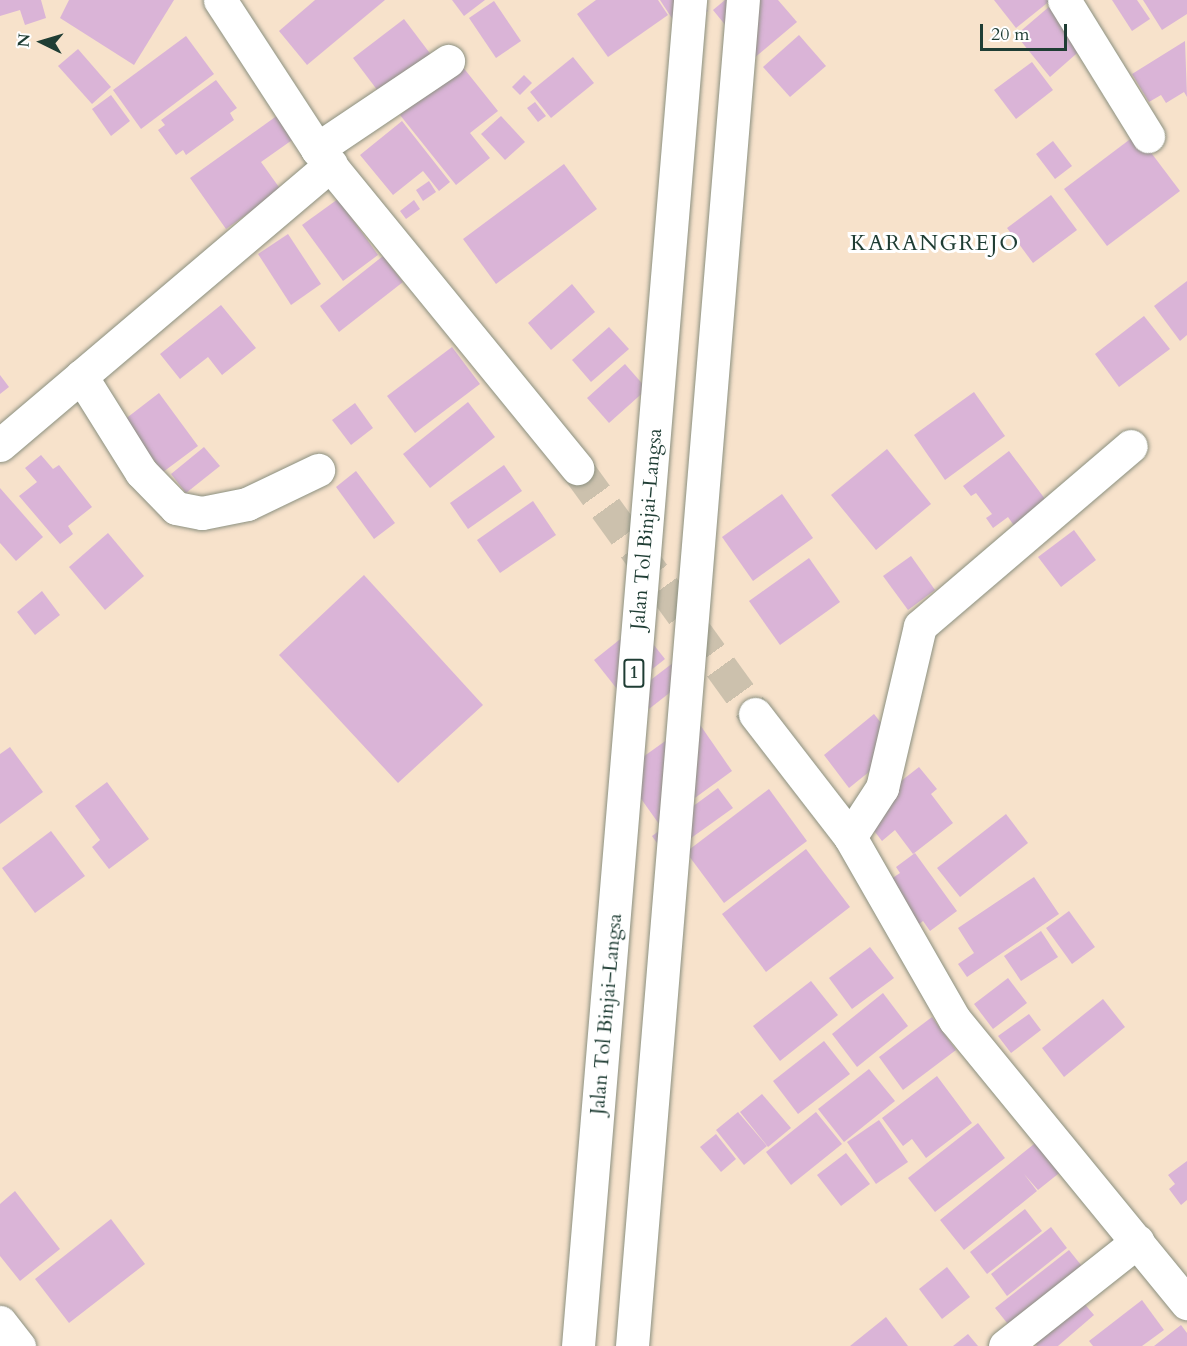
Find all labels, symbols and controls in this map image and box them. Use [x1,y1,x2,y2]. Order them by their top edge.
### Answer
north arrow [12,12,72,72]
scale bar [983,12,1070,50]
text: 20 m [991,22,1030,47]
text: N [13,33,36,48]
district label: KARANGREJO [850,231,1020,257]
street label: Jalan Tol Binjai–Langsa [625,427,667,631]
road number: 1 [622,658,646,688]
street label: Jalan Tol Binjai–Langsa [585,912,627,1116]

